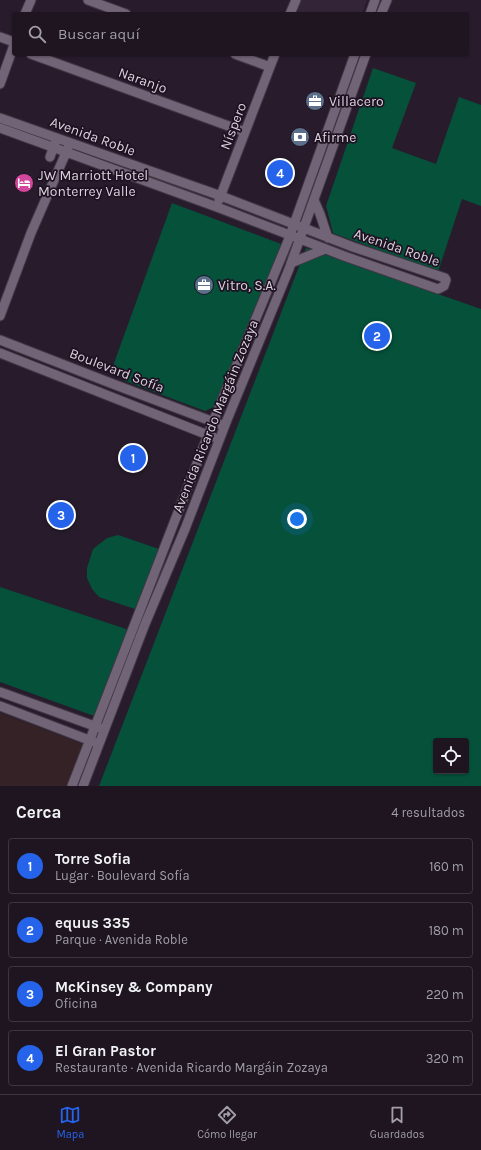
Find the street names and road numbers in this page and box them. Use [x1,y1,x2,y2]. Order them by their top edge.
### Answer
street label: Naranjo [116,64,169,97]
street label: Níspero [217,100,250,152]
street label: Avenida Roble [48,113,138,160]
street label: Avenida Roble [352,225,442,270]
street label: Avenida Ricardo Margáin Zozaya [169,317,262,515]
street label: Boulevard Sofía [67,345,167,396]

